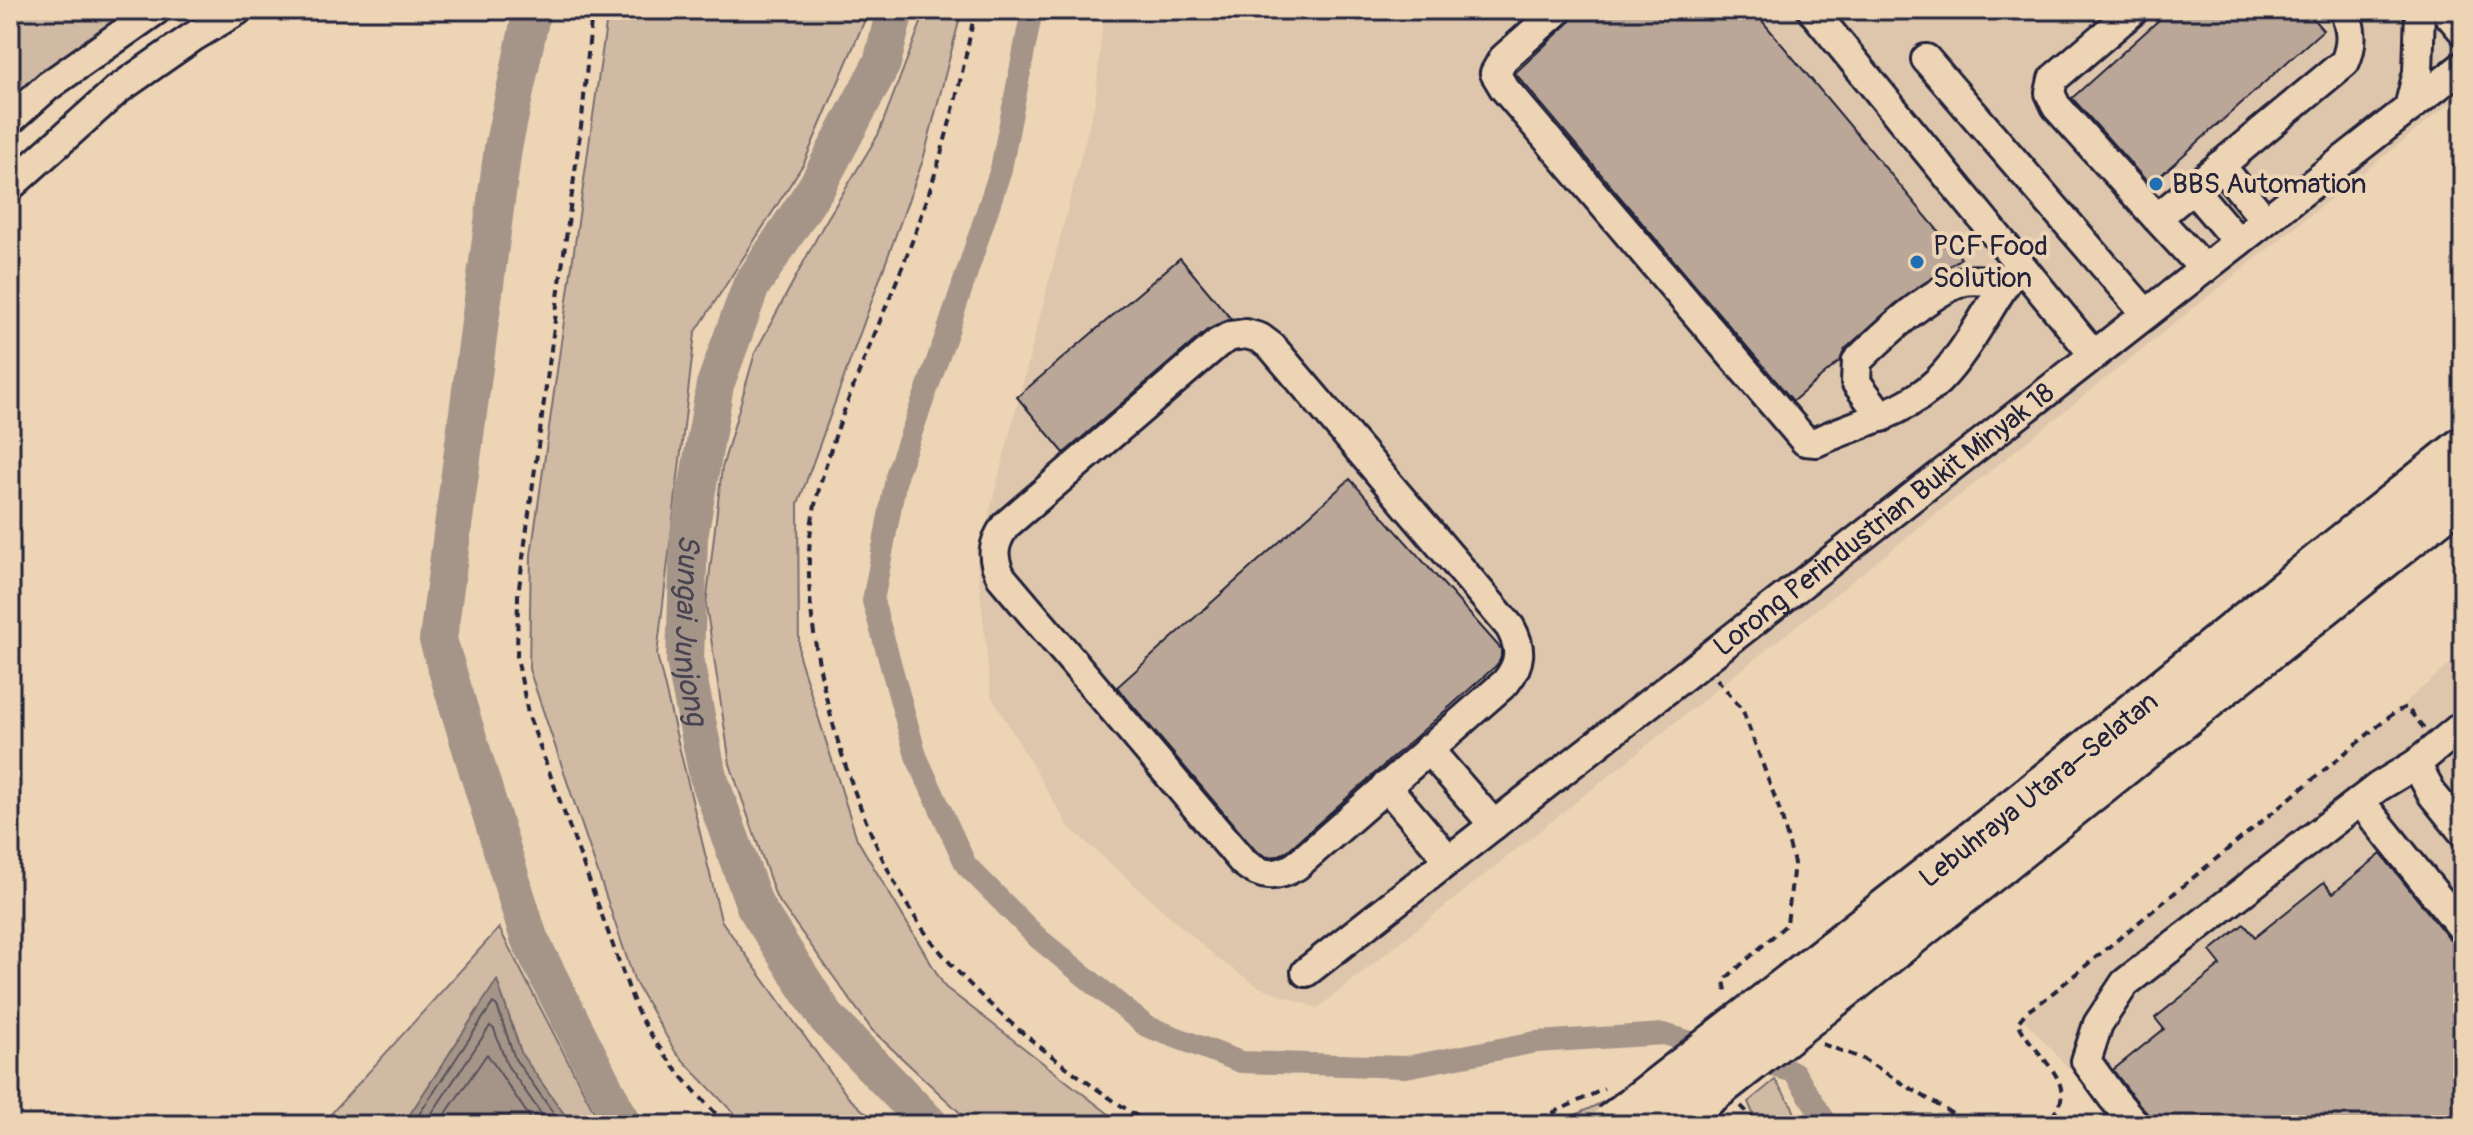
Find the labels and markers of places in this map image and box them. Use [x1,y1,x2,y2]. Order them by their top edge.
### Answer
place label: BBS Automation [2172,167,2367,202]
marker: BBS Automation [2147,175,2165,193]
place label: PCF Food Solution [1933,229,2048,296]
marker: PCF Food Solution [1908,253,1926,271]

